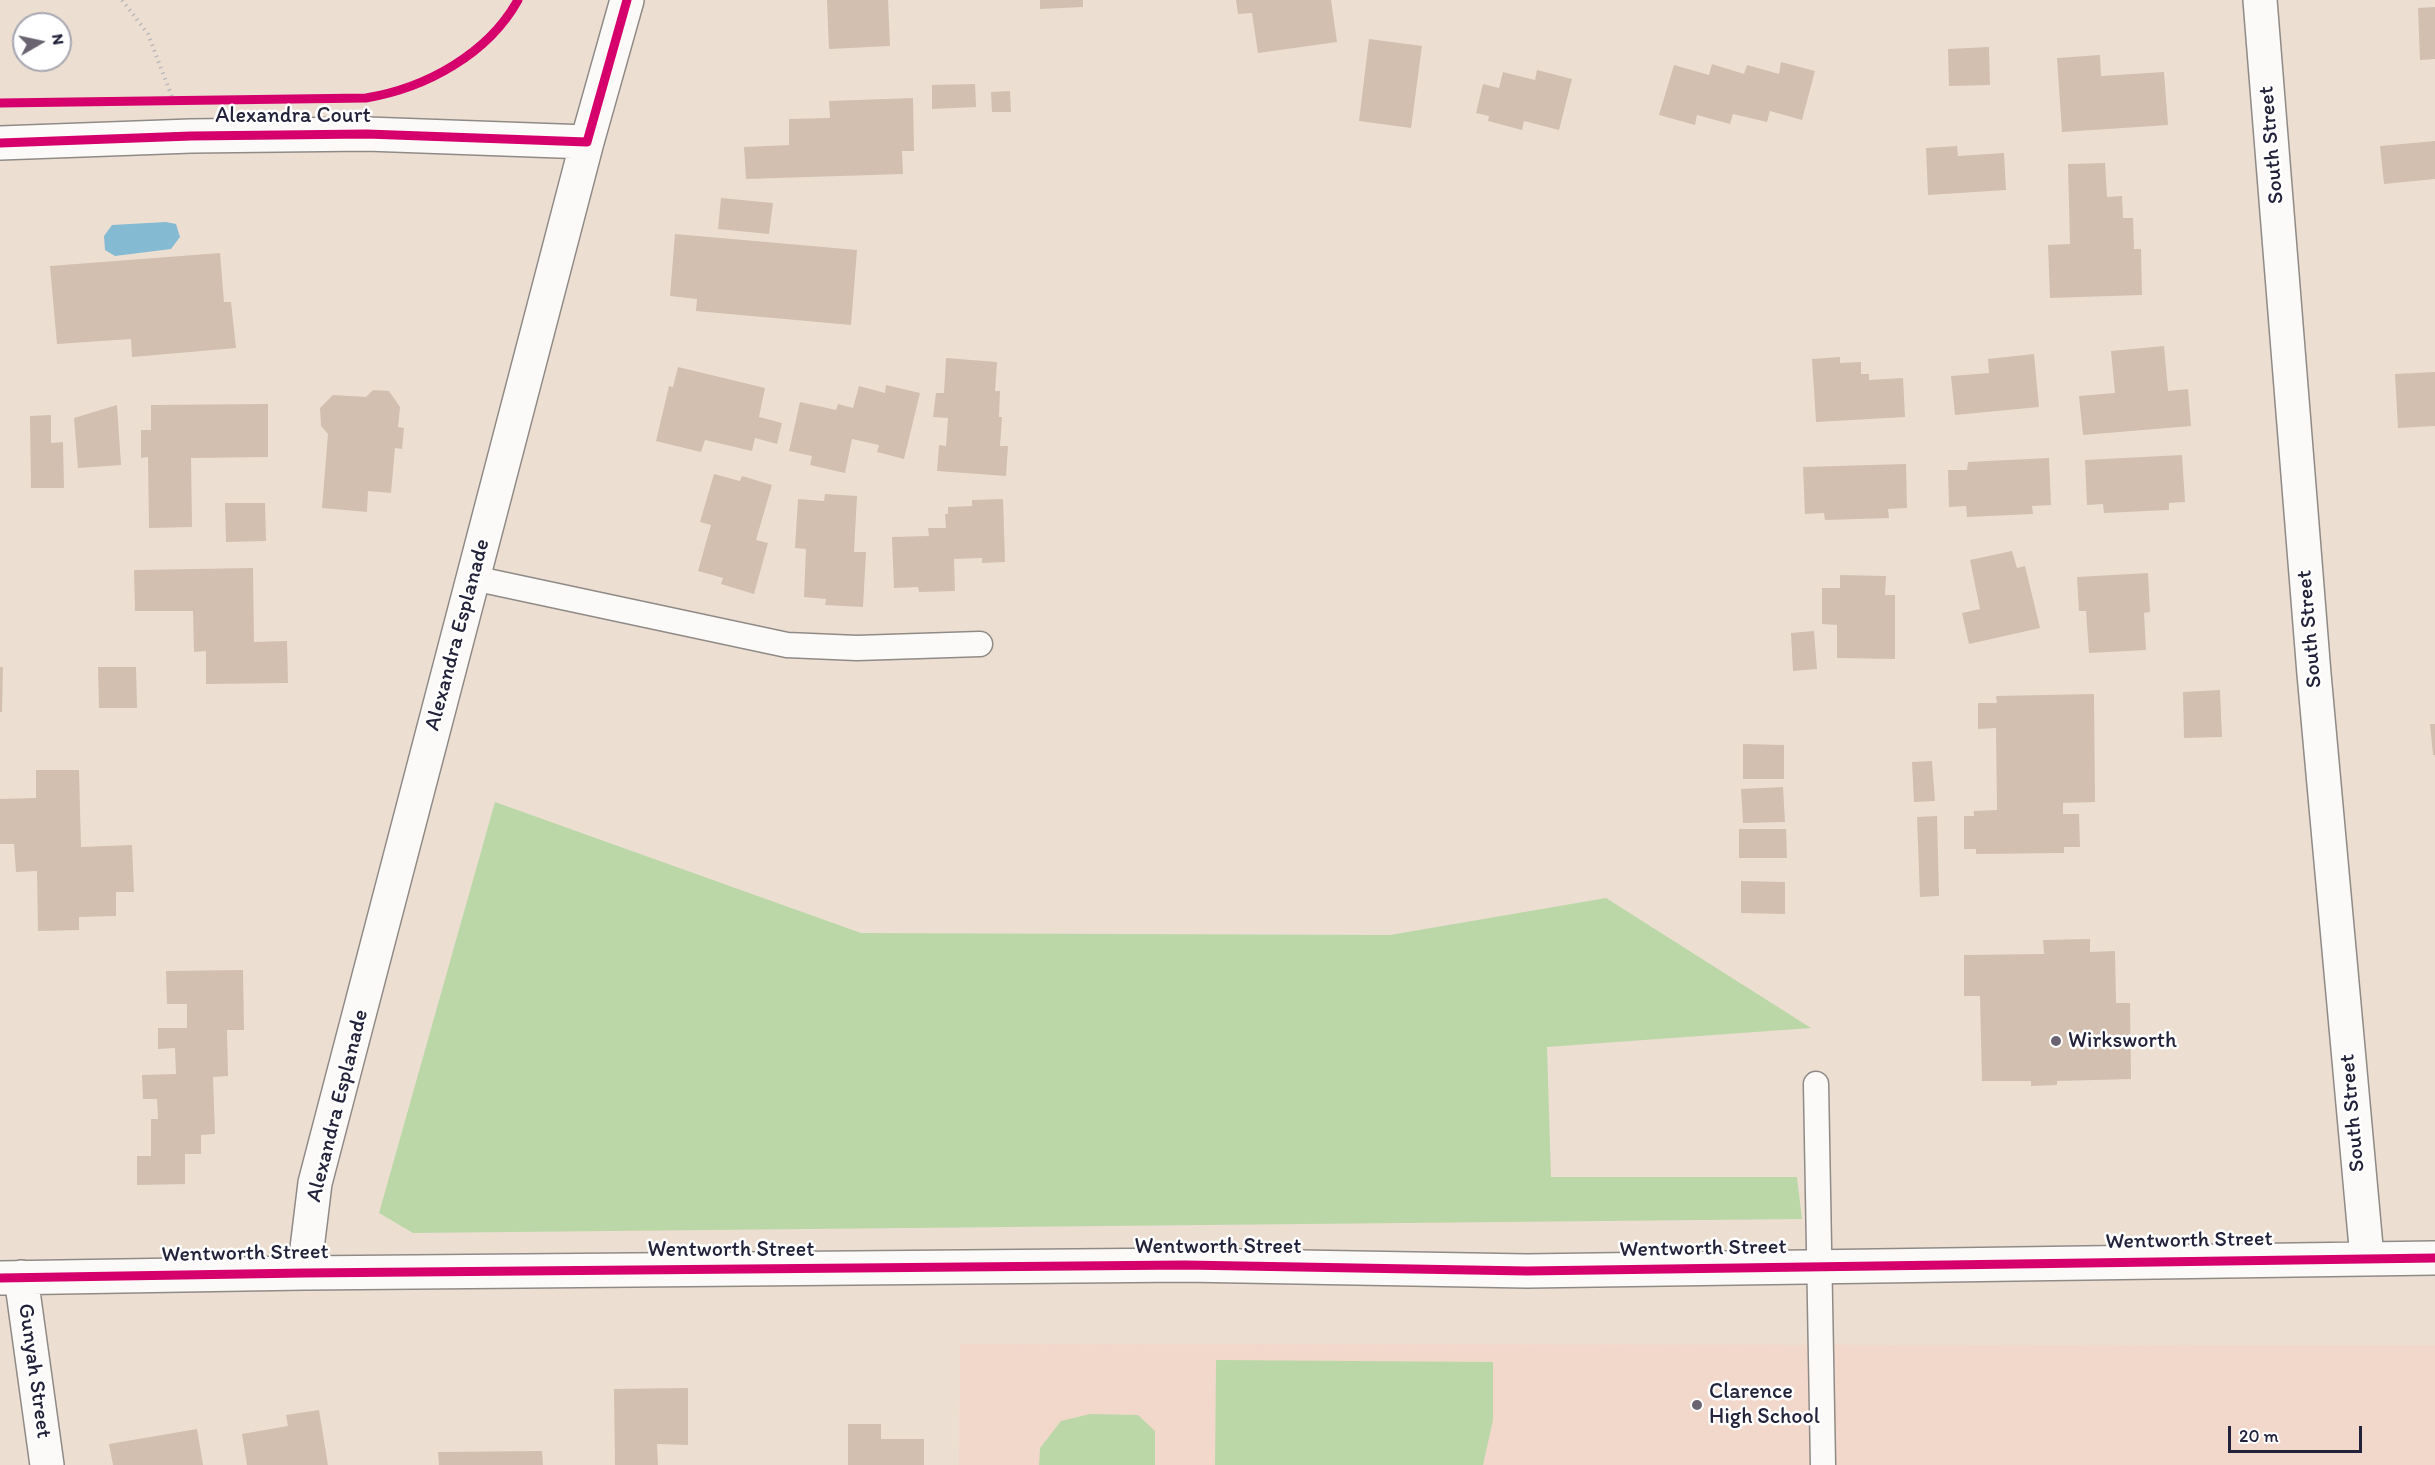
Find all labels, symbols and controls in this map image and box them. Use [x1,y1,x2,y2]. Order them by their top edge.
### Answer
north arrow [12,12,72,72]
text: N [48,33,69,46]
street label: South Street [2254,85,2290,205]
street label: Alexandra Court [215,103,371,129]
street label: Alexandra Esplanade [420,536,496,734]
street label: South Street [2292,569,2328,689]
street label: Alexandra Esplanade [301,1007,375,1205]
place label: Wirksworth [2068,1028,2177,1054]
marker: Wirksworth [2049,1034,2063,1048]
street label: South Street [2335,1053,2371,1173]
street label: Wentworth Street [2105,1226,2273,1256]
street label: Wentworth Street [1134,1234,1302,1260]
street label: Wentworth Street [1619,1234,1787,1264]
street label: Wentworth Street [647,1237,815,1263]
street label: Wentworth Street [161,1239,329,1269]
street label: Gunyah Street [11,1302,57,1440]
place label: Clarence High School [1709,1379,1820,1430]
marker: Clarence High School [1690,1398,1704,1412]
scale bar [2231,1414,2364,1452]
text: 20 m [2239,1425,2279,1447]

